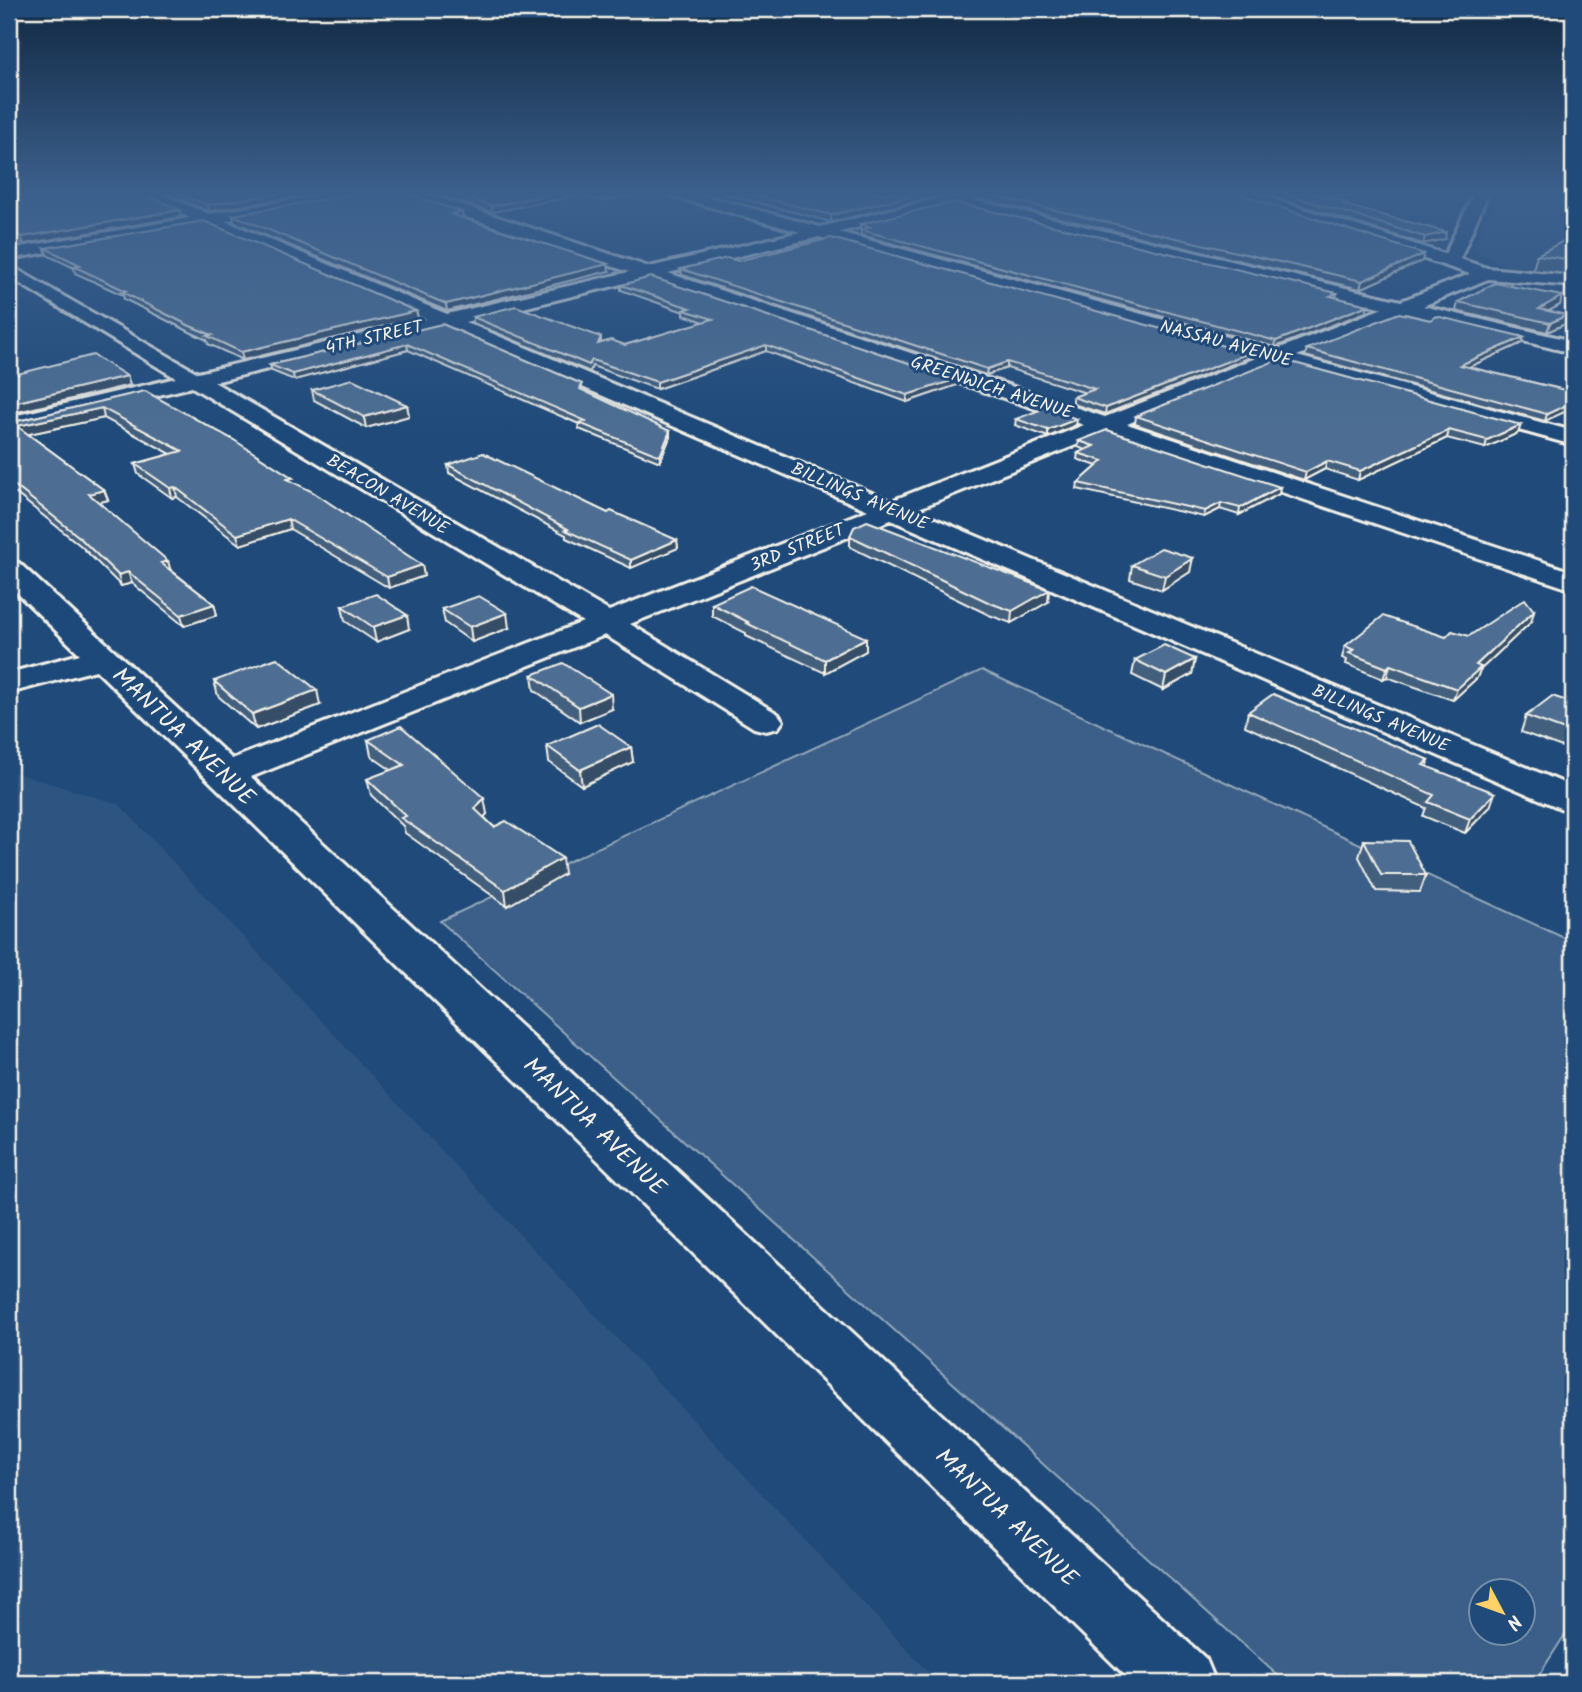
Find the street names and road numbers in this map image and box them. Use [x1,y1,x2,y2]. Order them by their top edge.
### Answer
street label: 4TH STREET [323,313,427,364]
street label: NASSAU AVENUE [1156,313,1295,376]
street label: GREENWICH AVENUE [907,349,1077,428]
street label: BEACON AVENUE [320,447,455,544]
street label: BILLINGS AVENUE [786,455,933,540]
street label: 3RD STREET [746,516,851,581]
street label: MANTUA AVENUE [102,658,265,817]
street label: BILLINGS AVENUE [1307,677,1454,762]
street label: MANTUA AVENUE [513,1048,676,1207]
street label: MANTUA AVENUE [925,1439,1088,1598]

